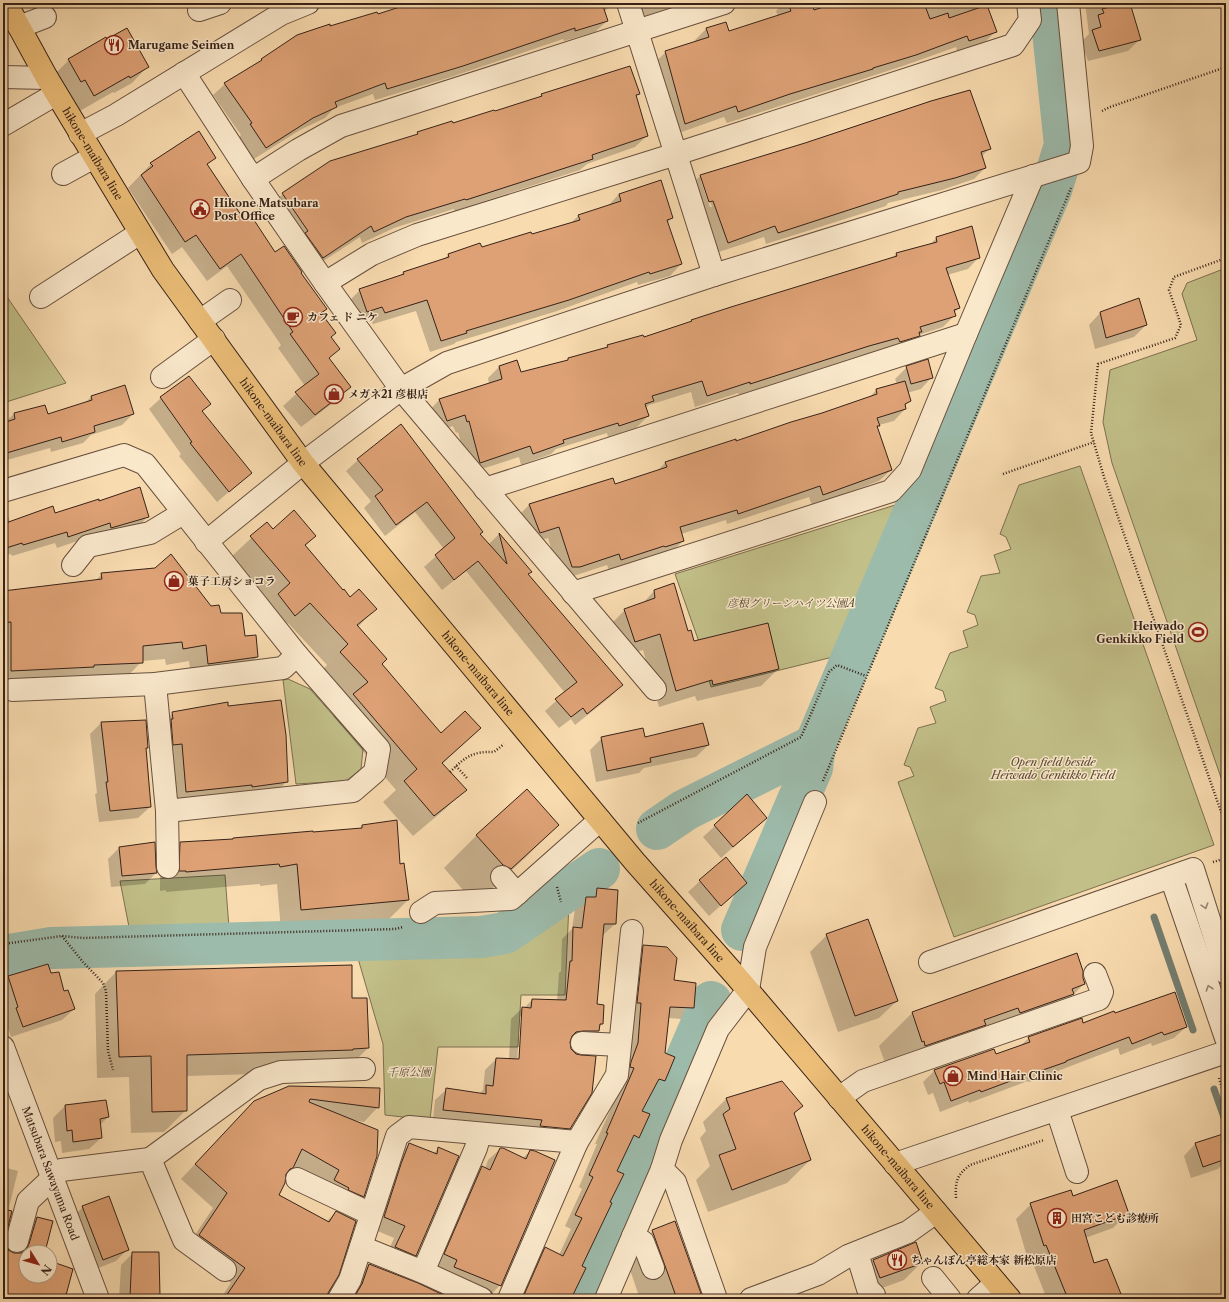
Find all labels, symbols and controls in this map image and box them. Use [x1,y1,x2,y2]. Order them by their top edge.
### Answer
restaurant icon: Marugame Seimen [103,34,125,56]
place label: Marugame Seimen [128,38,235,52]
street label: hikone-maibara line [59,105,126,203]
place label: Hikone Matsubara Post Office [214,196,319,223]
public building icon: Hikone Matsubara Post Office [189,198,211,220]
cafe icon: カフェ ド ニケ [282,306,304,328]
place label: カフェ ド ニケ [307,310,378,324]
street label: hikone-maibara line [237,375,310,469]
shop icon: メガネ21 彦根店 [323,383,345,405]
place label: メガネ21 彦根店 [348,387,428,401]
shop icon: 菓子工房ショコラ [163,570,185,592]
place label: 菓子工房ショコラ [188,574,276,588]
park label: 彦根グリーンハイツ公園A [727,596,855,610]
place label: Heiwado Genkikko Field [1096,619,1185,646]
sports icon: Heiwado Genkikko Field [1187,621,1209,643]
street label: hikone-maibara line [439,628,517,719]
park label: Open field beside Heiwado Genkikko Field [990,755,1116,782]
street label: hikone-maibara line [647,877,728,965]
one-way arrow [1200,903,1209,910]
one-way arrow [1205,984,1214,991]
park label: 千原公園 [387,1065,433,1079]
shop icon: Mind Hair Clinic [942,1065,964,1087]
place label: Mind Hair Clinic [967,1069,1063,1083]
street label: Matsubara Sawayama Road [19,1104,82,1243]
street label: hikone-maibara line [858,1122,938,1212]
building icon: 田宮こども診療所 [1046,1207,1068,1229]
place label: 田宮こども診療所 [1071,1211,1159,1225]
north arrow [18,1244,58,1284]
restaurant icon: ちゃんぽん亭総本家 新松原店 [886,1249,908,1271]
place label: ちゃんぽん亭総本家 新松原店 [911,1253,1057,1267]
text: N [37,1262,54,1278]

